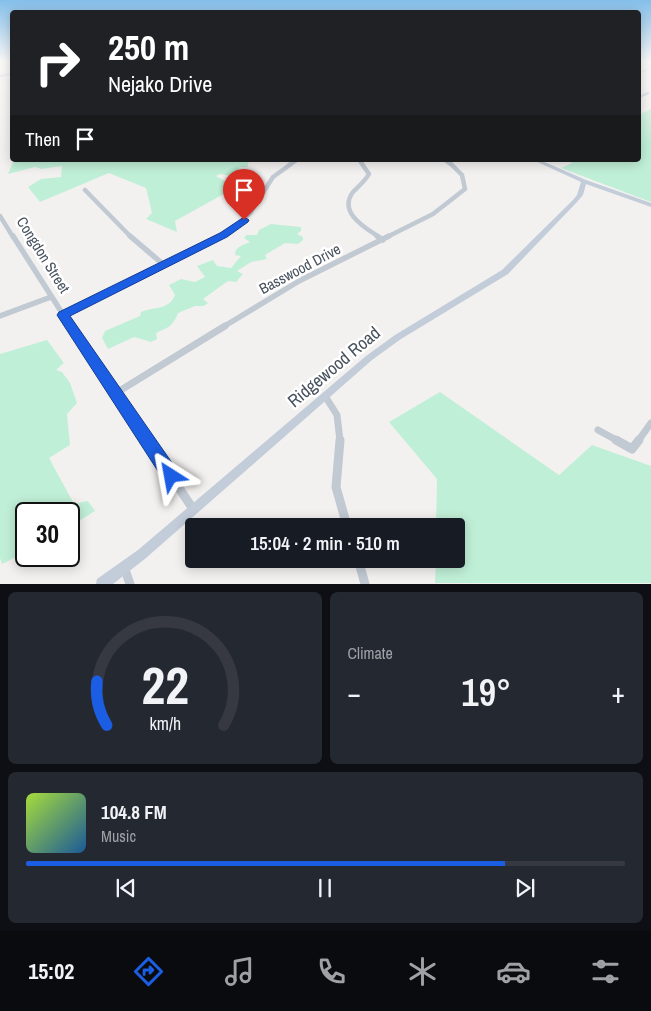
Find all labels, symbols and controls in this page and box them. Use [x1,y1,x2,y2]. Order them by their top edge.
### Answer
text: 250 m [108,24,189,71]
icon: right [25,30,90,95]
text: Nejako Drive [108,69,212,99]
icon: arrive [71,125,99,153]
text: Then [25,126,61,152]
pin [223,169,265,220]
icon: arrive [230,176,258,204]
street label: Congdon Street [12,213,75,297]
street label: Basswood Drive [255,238,344,299]
street label: Ridgewood Road [282,320,385,413]
position arrow [144,449,196,501]
speed limit sign: 30 [15,502,80,567]
text: 15:04 · 2 min · 510 m [250,530,400,556]
text: Climate [348,642,393,664]
text: 22 [141,650,188,720]
text: 19° [461,667,511,718]
text: − [348,674,361,712]
text: + [612,674,625,712]
text: km/h [149,712,181,736]
text: 104.8 FM [101,799,167,825]
text: Music [101,825,136,847]
icon: previous [112,874,140,902]
icon: pause [311,874,339,902]
icon: next [511,874,539,902]
icon: directions [131,954,166,989]
icon: music [222,954,257,989]
icon: phone [314,954,349,989]
icon: climate [405,954,440,989]
icon: car [496,954,531,989]
icon: filters [588,954,623,989]
text: 15:02 [28,956,74,986]

